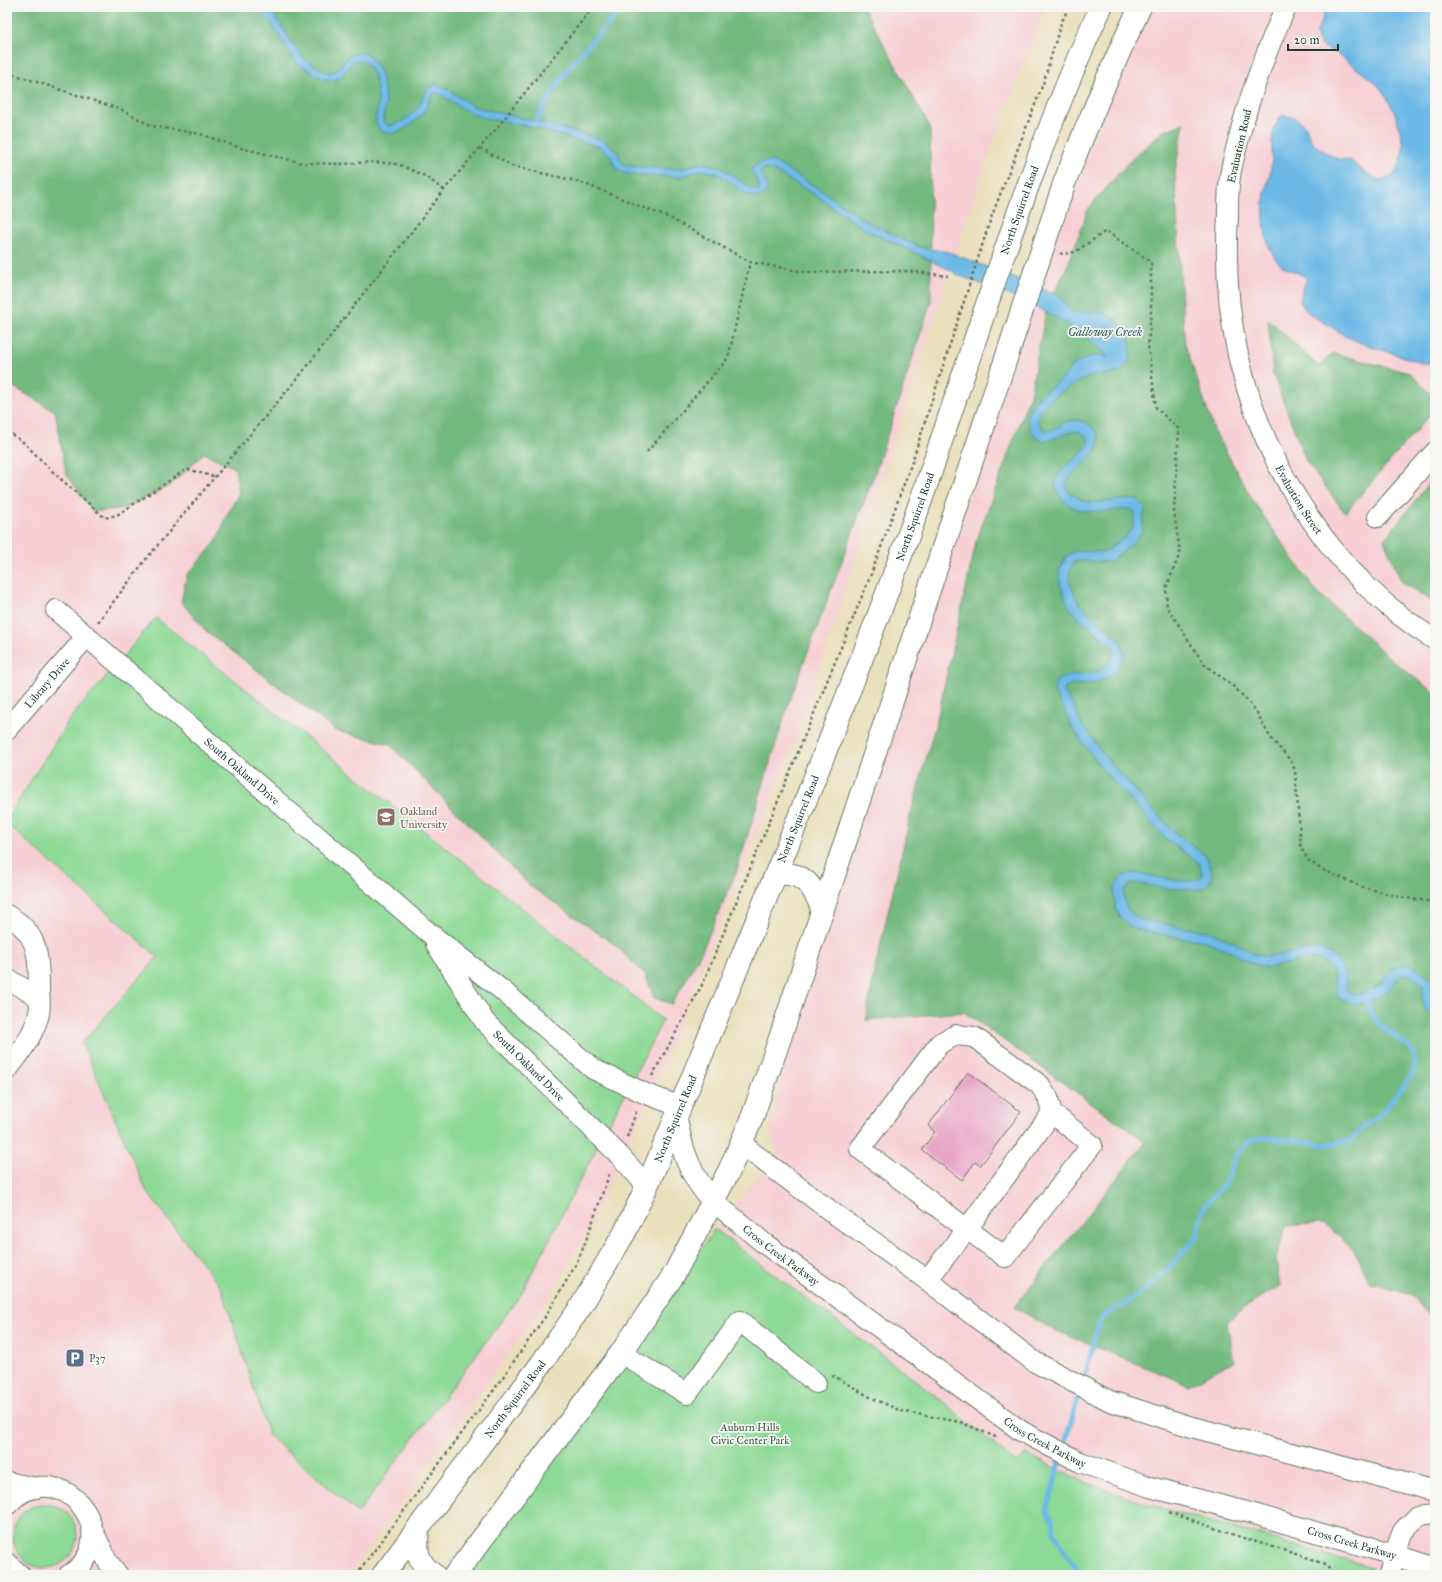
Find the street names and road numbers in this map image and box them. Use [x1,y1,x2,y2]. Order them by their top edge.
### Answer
street label: Evaluation Road [1225,108,1254,184]
street label: North Squirrel Road [998,164,1042,256]
street label: Evaluation Street [1272,463,1325,537]
street label: North Squirrel Road [893,470,937,563]
street label: Library Drive [22,655,73,711]
street label: South Oakland Drive [201,735,282,808]
street label: North Squirrel Road [775,773,822,865]
street label: South Oakland Drive [490,1028,567,1104]
street label: North Squirrel Road [652,1073,700,1165]
street label: Cross Creek Parkway [740,1222,822,1289]
street label: North Squirrel Road [482,1358,549,1440]
street label: Cross Creek Parkway [1001,1414,1089,1471]
street label: Cross Creek Parkway [1306,1524,1399,1563]

